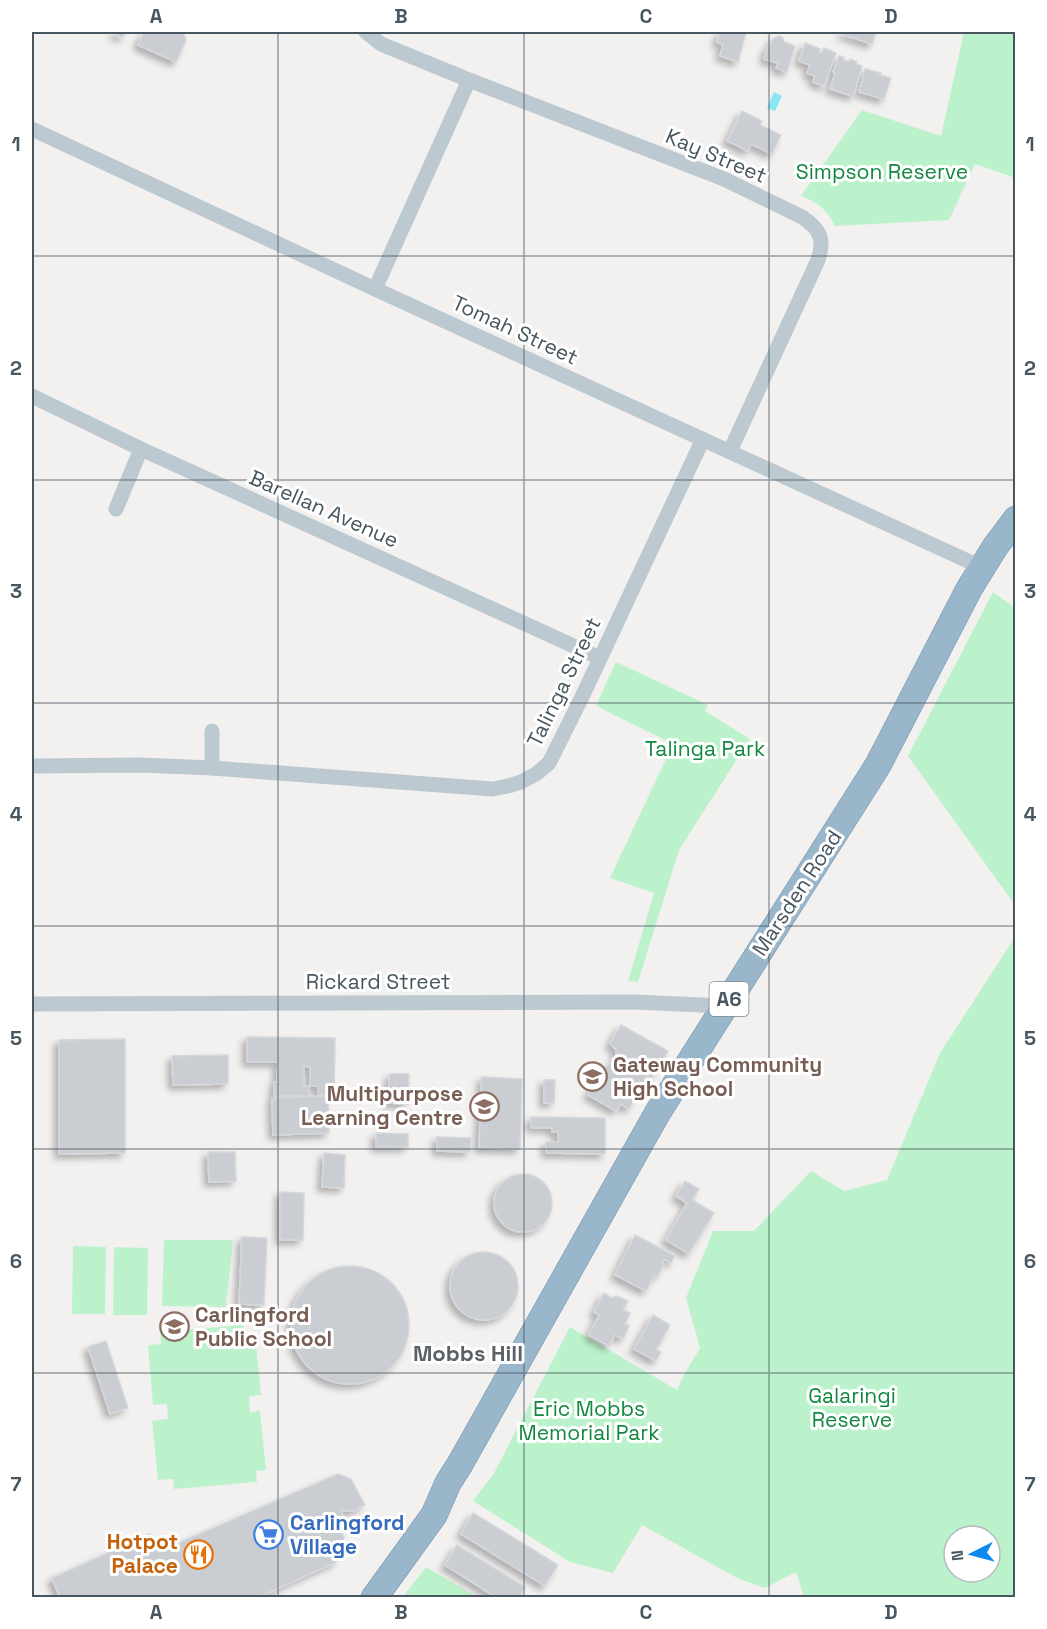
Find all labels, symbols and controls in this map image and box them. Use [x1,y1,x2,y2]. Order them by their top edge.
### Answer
text: A [150,3,163,29]
text: B [394,3,408,29]
text: C [640,3,653,29]
text: D [884,3,898,29]
street label: Kay Street [662,122,771,189]
text: 1 [11,131,21,157]
text: 1 [1025,131,1035,157]
park label: Simpson Reserve [796,158,968,185]
street label: Tomah Street [448,289,582,370]
text: 2 [10,355,22,381]
text: 2 [1024,355,1036,381]
street label: Barellan Avenue [245,464,403,554]
text: 3 [10,578,22,604]
text: 3 [1024,578,1036,604]
street label: Talinga Street [521,613,607,751]
park label: Talinga Park [645,735,765,762]
text: 4 [10,801,23,827]
text: 4 [1024,801,1037,827]
street label: Marsden Road [746,825,847,961]
street label: Rickard Street [306,968,450,995]
road number: A6 [710,982,748,1016]
text: 5 [10,1025,22,1051]
text: 5 [1024,1025,1036,1051]
place label: Gateway Community High School [613,1051,822,1102]
school or university icon: Gateway Community High School [576,1061,608,1093]
place label: Multipurpose Learning Centre [301,1080,463,1131]
school or university icon: Multipurpose Learning Centre [468,1090,500,1122]
text: 6 [10,1248,22,1274]
text: 6 [1024,1248,1036,1274]
place label: Carlingford Public School [195,1301,332,1352]
school or university icon: Carlingford Public School [158,1311,190,1343]
district label: Mobbs Hill [413,1339,523,1367]
park label: Galaringi Reserve [808,1382,896,1433]
park label: Eric Mobbs Memorial Park [519,1395,660,1446]
text: 7 [10,1471,22,1497]
text: 7 [1024,1471,1036,1497]
place label: Carlingford Village [290,1509,405,1560]
supermarket icon: Carlingford Village [253,1519,285,1551]
north arrow [942,1524,1002,1584]
place label: Hotpot Palace [107,1528,178,1579]
restaurant icon: Hotpot Palace [183,1538,215,1570]
text: N [947,1549,969,1562]
text: A [150,1599,163,1625]
text: B [394,1599,408,1625]
text: C [640,1599,653,1625]
text: D [884,1599,898,1625]

